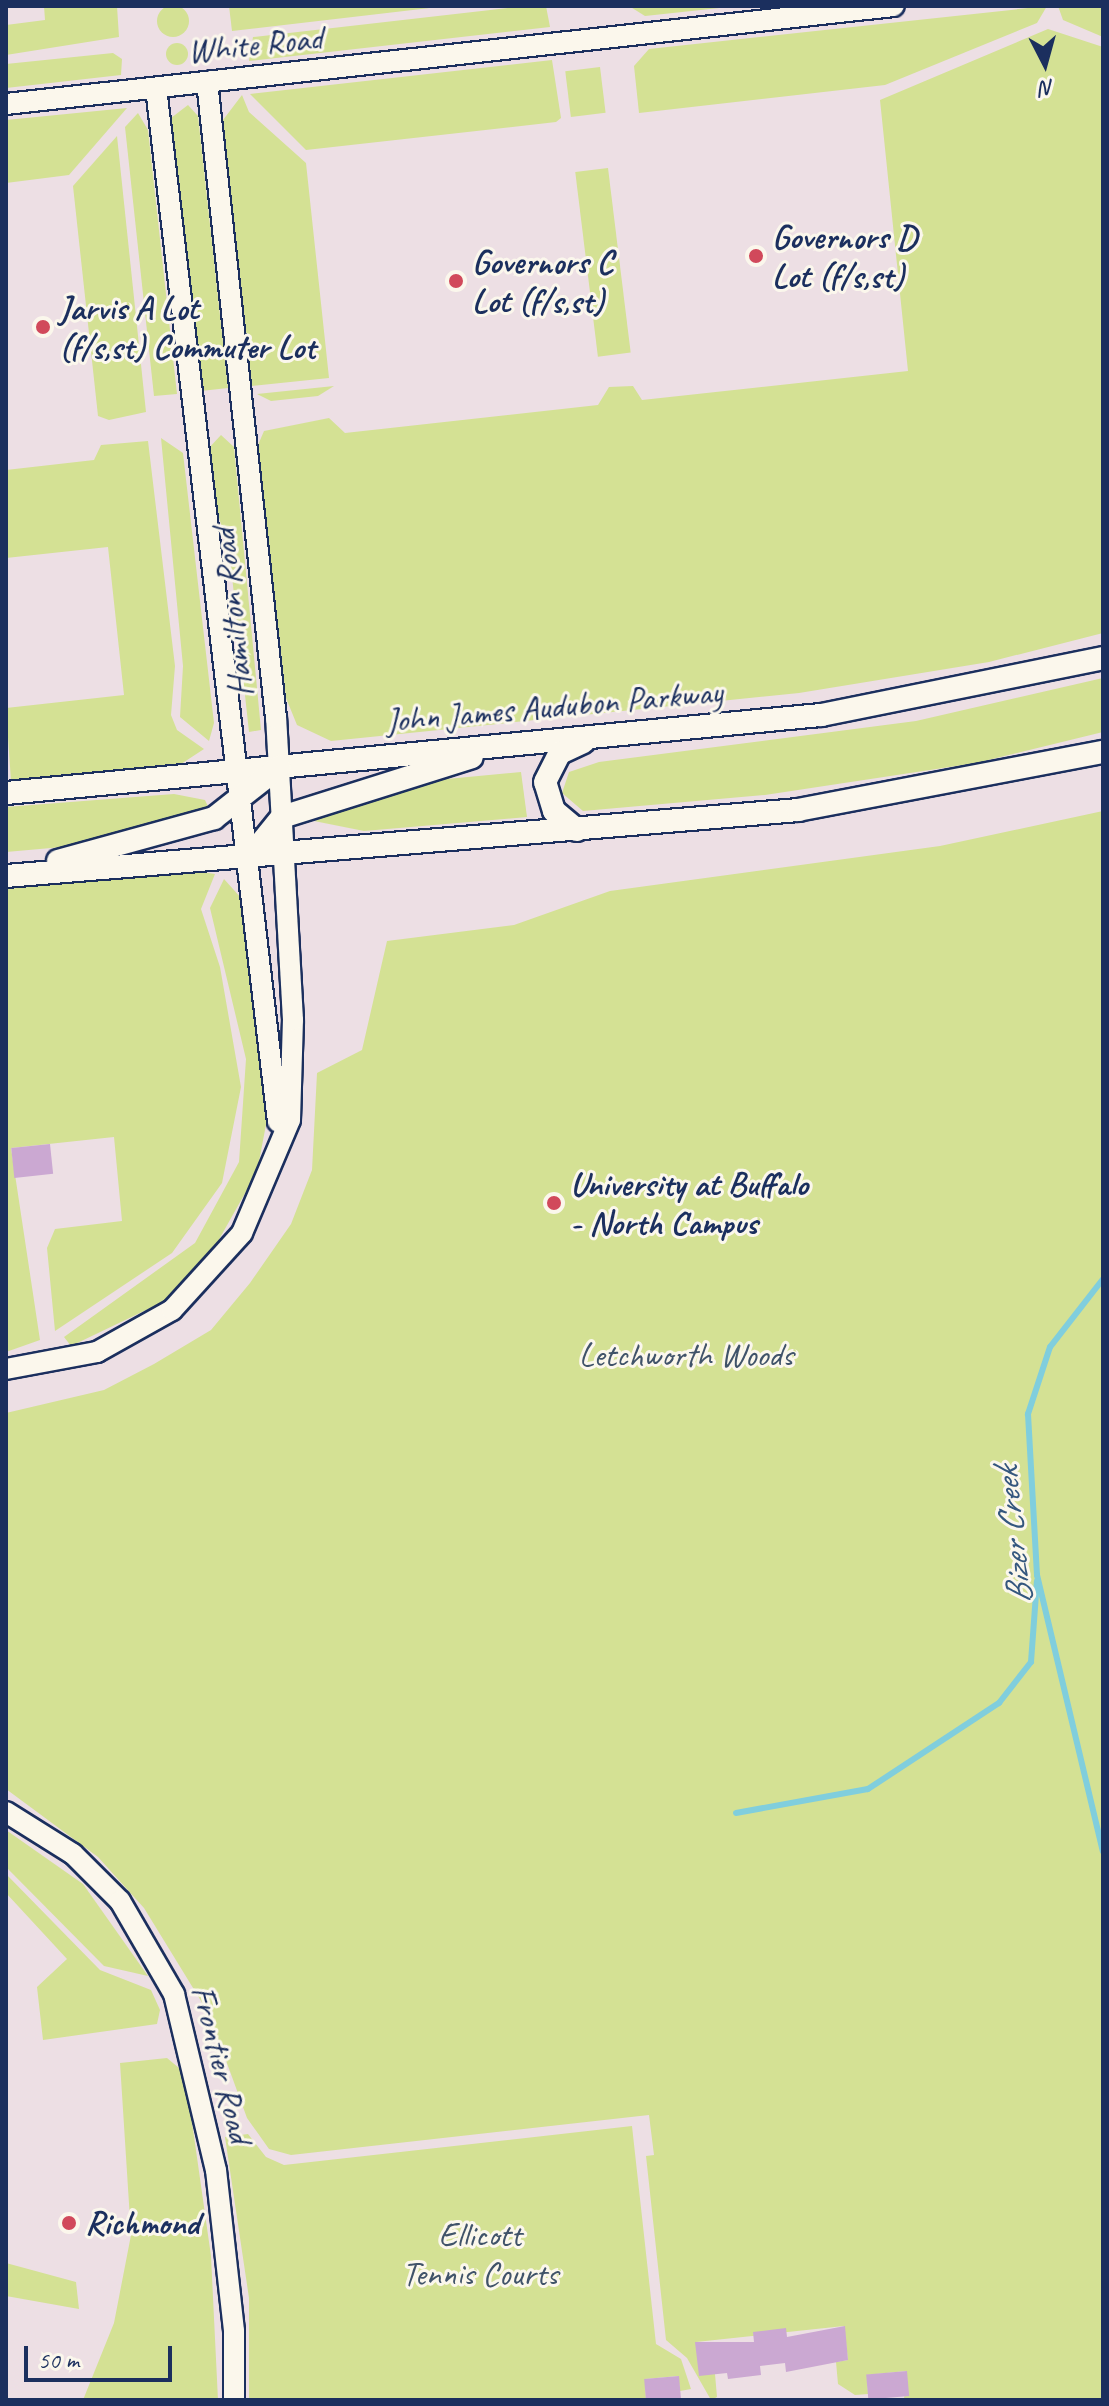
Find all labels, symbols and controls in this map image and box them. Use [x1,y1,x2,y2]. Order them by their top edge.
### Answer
street label: White Road [186,17,324,71]
north arrow [1005,24,1085,104]
text: N [1039,73,1056,103]
place label: Governors D Lot (f/s,st) [772,216,916,296]
place label: Governors C Lot (f/s,st) [472,241,613,320]
marker: Governors D Lot (f/s,st) [747,247,765,265]
marker: Governors C Lot (f/s,st) [447,272,465,290]
place label: Jarvis A Lot (f/s,st) Commuter Lot [59,287,315,366]
marker: Jarvis A Lot (f/s,st) Commuter Lot [34,318,52,336]
street label: Hamilton Road [203,527,261,699]
street label: John James Audubon Parkway [384,671,724,741]
place label: University at Buffalo - North Campus [570,1163,807,1242]
marker: University at Buffalo - North Campus [545,1194,563,1212]
park label: Letchworth Woods [579,1335,793,1375]
water label: Bizer Creek [984,1466,1042,1606]
street label: Frontier Road [183,1981,261,2147]
place label: Richmond [85,2203,199,2243]
marker: Richmond [60,2214,78,2232]
park label: Ellicott Tennis Courts [402,2214,558,2294]
scale bar [28,2330,176,2380]
text: 50 m [38,2345,79,2375]

